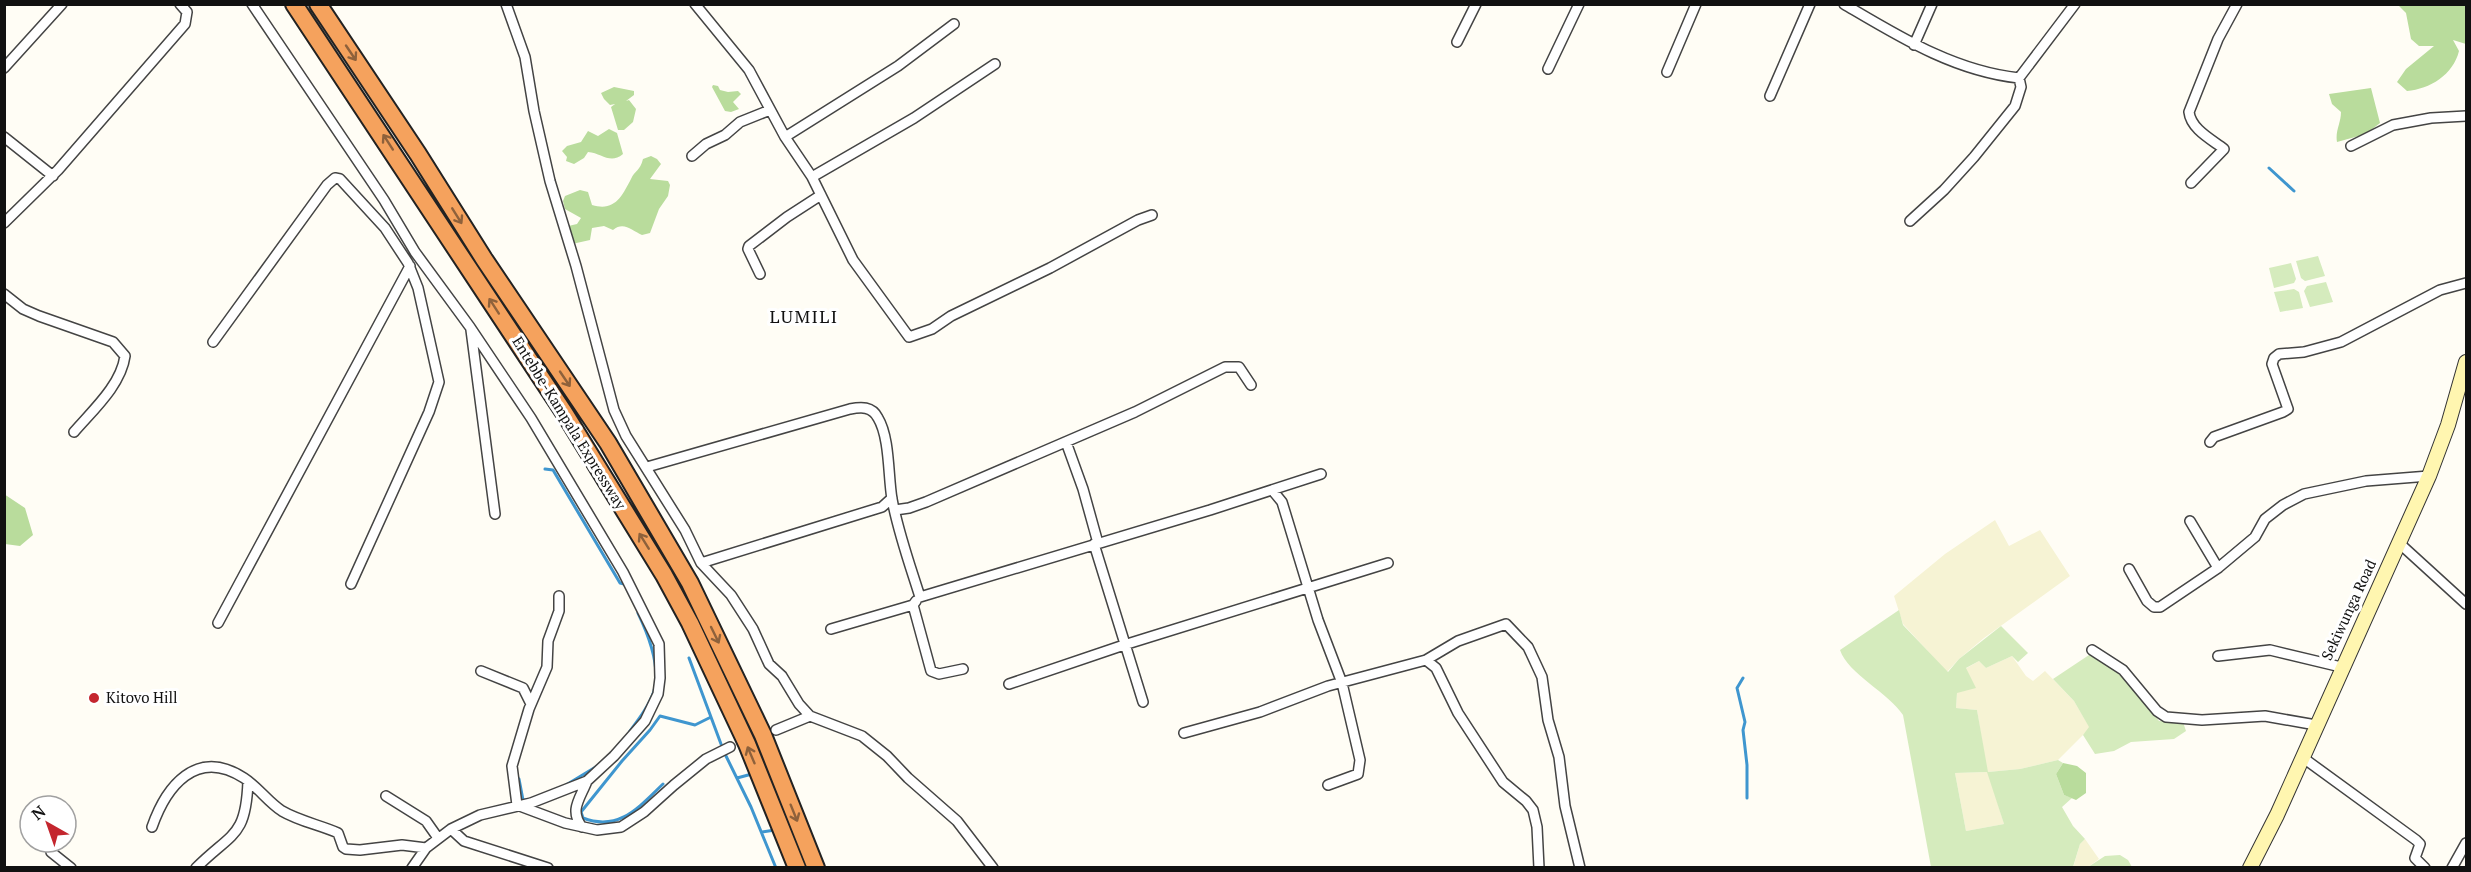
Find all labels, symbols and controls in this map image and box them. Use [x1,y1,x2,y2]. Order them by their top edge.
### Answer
one-way arrow [345,44,357,61]
one-way arrow [381,134,394,151]
one-way arrow [451,208,464,225]
one-way arrow [488,297,501,314]
district label: LUMILI [769,304,839,328]
street label: Entebbe-Kampala Expressway [508,332,632,513]
one-way arrow [559,370,571,387]
one-way arrow [637,533,649,550]
street label: Sekiwunga Road [2316,556,2380,663]
one-way arrow [710,626,721,644]
place label: Kitovo Hill [106,687,178,707]
marker: Kitovo Hill [87,691,101,705]
one-way arrow [745,746,756,765]
north arrow [18,794,78,854]
text: N [27,800,50,825]
one-way arrow [789,804,800,822]

